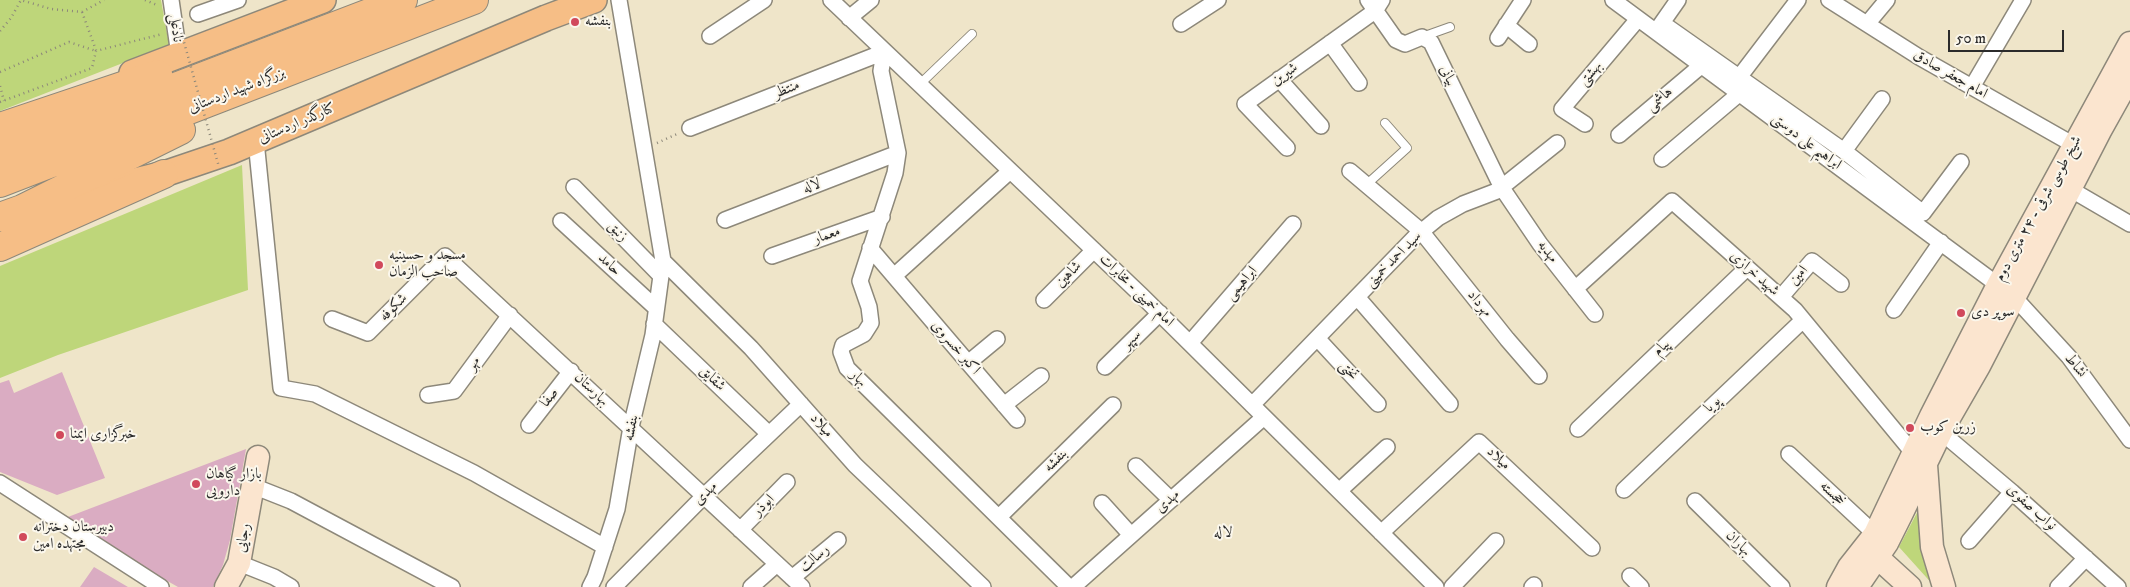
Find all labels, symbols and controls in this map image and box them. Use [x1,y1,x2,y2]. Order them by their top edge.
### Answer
street label: نادعلی [164,12,186,44]
place label: بنفشه [585,13,611,31]
marker: بنفشه [569,16,581,28]
scale bar [1950,20,2066,52]
text: 50 m [1956,29,1986,48]
street label: امام جعفر صادق [1910,46,1990,104]
street label: بهشتی [1575,58,1607,90]
street label: شیرین [1268,59,1302,91]
street label: بیانی [1434,63,1460,89]
street label: بزرگراه شهید اردستانی [186,64,288,118]
street label: منتظر [771,77,803,103]
street label: هاشمی [1643,84,1677,116]
street label: کنارگذر اردستانی [256,100,338,148]
street label: ابراهیم علی دوستی [1767,110,1845,174]
street label: شیخ طوسی شرقی - ۲۴ متری دوم [1991,133,2087,285]
street label: لاله [800,175,824,199]
street label: زنبق [603,218,631,246]
street label: معمار [811,223,843,249]
street label: سید احمد خمینی [1362,228,1426,292]
street label: مهدیه [1533,237,1561,267]
place label: مسجد و حسینیه صاحب الزمان [389,247,466,282]
street label: شهید خرازی [1726,248,1782,300]
street label: حامد [594,250,624,280]
street label: امام خمینی - مخابرات [1095,251,1177,331]
street label: شاهین [1052,258,1086,292]
marker: مسجد و حسینیه صاحب الزمان [373,259,385,271]
street label: امین [1786,262,1812,290]
street label: ابراهیمی [1222,263,1262,305]
street label: مهرداد [1463,287,1495,321]
street label: شکوفه [376,290,412,326]
place label: سوپر دی [1971,304,2014,322]
marker: سوپر دی [1955,307,1967,319]
street label: اکبر خسروی [927,317,983,379]
street label: سپهر [1118,326,1146,354]
street label: پیام [1650,336,1674,360]
street label: نشاط [2060,350,2090,382]
street label: مهر [463,353,485,375]
street label: تختی [1334,357,1362,385]
street label: شقایق [695,362,729,396]
street label: بهار [845,366,871,392]
street label: بهارستان [570,369,612,411]
street label: صفا [537,385,563,411]
street label: پویا [1701,393,1725,417]
street label: میلاد [805,410,837,442]
street label: بنفشه [621,413,643,443]
place label: زرین کوب [1920,419,1976,437]
marker: زرین کوب [1904,422,1916,434]
place label: خبرگزاری ایمنا [70,426,136,444]
marker: خبرگزاری ایمنا [54,429,66,441]
street label: میلاد [1482,443,1514,475]
street label: بنفشه [1040,445,1072,477]
place label: بازار گیاهان دارویی [206,466,261,501]
marker: بازار گیاهان دارویی [190,478,202,490]
street label: مهدی [690,478,722,510]
street label: خجسته [1815,478,1849,510]
street label: نواب صفوی [2002,481,2060,535]
street label: مهدی [1152,486,1184,518]
street label: ابوذر [749,491,779,521]
place label: دبیرستان دخترانه مجتهده امین [33,519,114,554]
street label: رجایی [233,522,255,554]
district label: لاله [1214,524,1232,544]
street label: بهاران [1721,527,1755,561]
marker: دبیرستان دخترانه مجتهده امین [17,531,29,543]
street label: رسالت [796,541,834,577]

